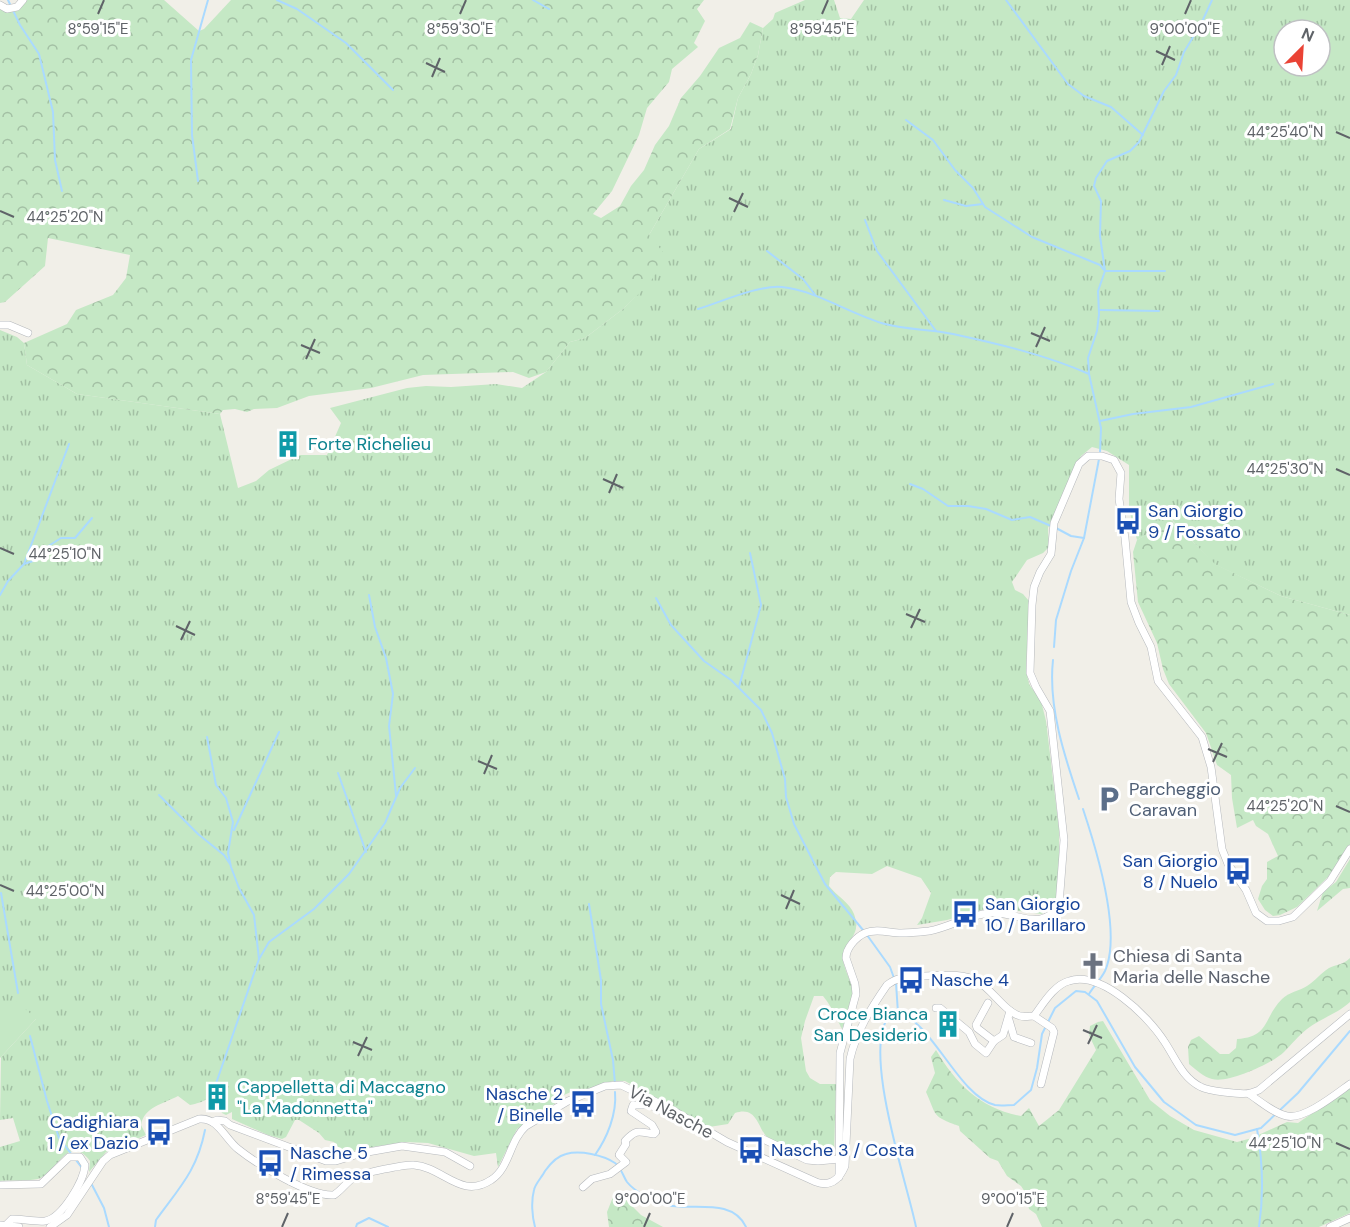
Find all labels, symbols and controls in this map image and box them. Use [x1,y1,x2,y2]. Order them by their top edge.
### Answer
north arrow [1272,18,1332,78]
text: 8°59'15"E [67,19,129,39]
text: 8°59'30"E [427,19,493,39]
text: 8°59'45"E [790,19,854,39]
text: 9°00'00"E [1150,19,1220,39]
text: N [1298,23,1317,47]
text: 44°25'40"N [1247,122,1323,142]
text: 44°25'20"N [27,207,103,227]
building icon: Forte Richelieu [273,429,303,459]
place label: Forte Richelieu [308,432,431,456]
text: 44°25'30"N [1246,459,1324,479]
place label: San Giorgio 9 / Fossato [1148,499,1243,544]
bus stop icon: San Giorgio 9 / Fossato [1113,506,1143,536]
text: 44°25'10"N [29,544,101,564]
place label: Parcheggio Caravan [1129,777,1221,822]
parking icon: Parcheggio Caravan [1094,784,1124,814]
text: 44°25'20"N [1247,796,1323,816]
place label: San Giorgio 8 / Nuelo [1123,849,1218,894]
bus stop icon: San Giorgio 8 / Nuelo [1223,856,1253,886]
text: 44°25'00"N [26,881,104,901]
place label: San Giorgio 10 / Barillaro [985,892,1086,937]
bus stop icon: San Giorgio 10 / Barillaro [950,899,980,929]
place label: Chiesa di Santa Maria delle Nasche [1113,944,1270,989]
church icon: Chiesa di Santa Maria delle Nasche [1078,951,1108,981]
bus stop icon: Nasche 4 [896,965,926,995]
place label: Nasche 4 [931,968,1009,992]
place label: Croce Bianca San Desiderio [814,1002,928,1047]
building icon: Croce Bianca San Desiderio [933,1009,963,1039]
place label: Cappelletta di Maccagno "La Madonnetta" [237,1075,446,1120]
street label: Via Nasche [624,1080,718,1144]
building icon: Cappelletta di Maccagno "La Madonnetta" [202,1082,232,1112]
place label: Nasche 2 / Binelle [486,1082,563,1127]
bus stop icon: Nasche 2 / Binelle [568,1089,598,1119]
place label: Cadighiara 1 / ex Dazio [48,1110,139,1155]
bus stop icon: Cadighiara 1 / ex Dazio [144,1117,174,1147]
text: 44°25'10"N [1249,1133,1321,1153]
bus stop icon: Nasche 3 / Costa [736,1135,766,1165]
place label: Nasche 3 / Costa [771,1138,914,1162]
place label: Nasche 5 / Rimessa [290,1141,371,1186]
bus stop icon: Nasche 5 / Rimessa [255,1148,285,1178]
text: 8°59'45"E [256,1189,320,1209]
text: 9°00'00"E [615,1189,685,1209]
text: 9°00'15"E [981,1189,1045,1209]

